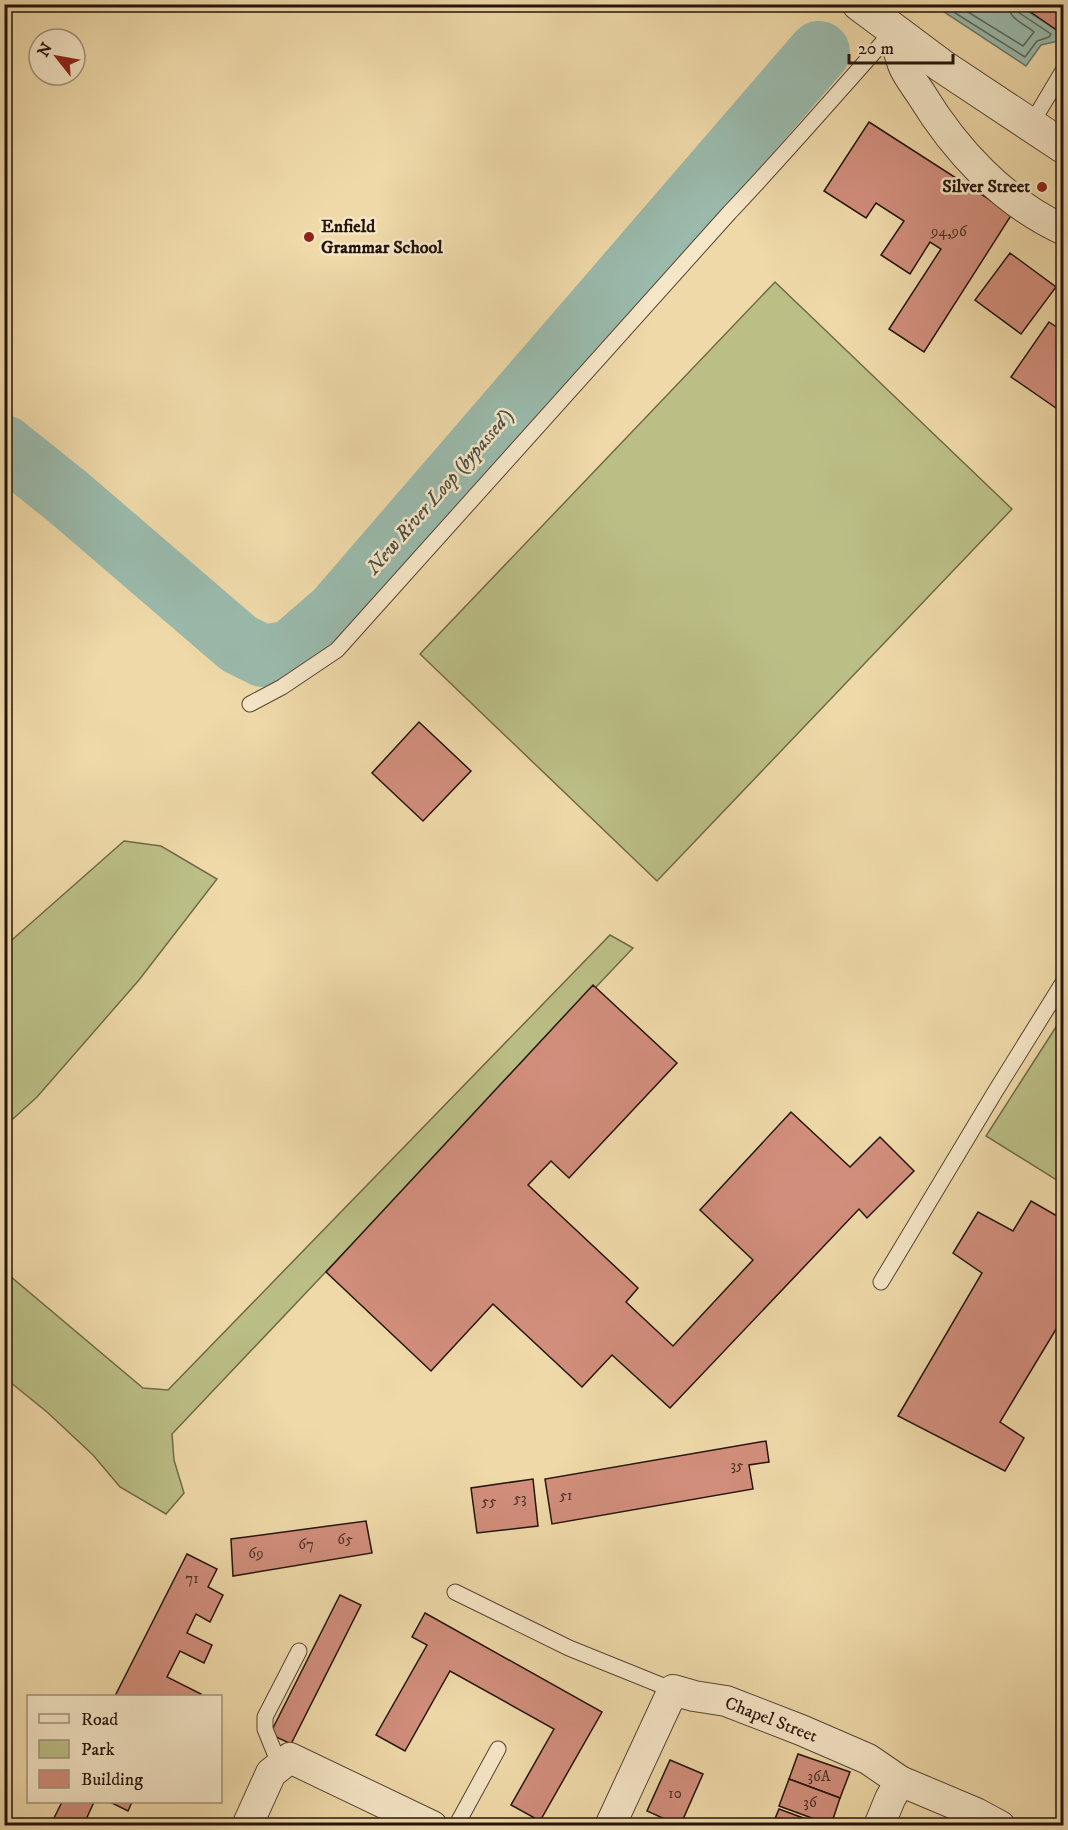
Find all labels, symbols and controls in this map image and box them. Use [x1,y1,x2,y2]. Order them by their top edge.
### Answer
north arrow [27,27,87,87]
scale bar [849,27,952,65]
text: 20 m [858,38,894,60]
text: N [33,39,57,61]
place label: Silver Street [942,176,1030,198]
marker: Silver Street [1035,180,1049,194]
place label: Enfield Grammar School [321,216,443,259]
house number: 94,96 [930,222,968,241]
marker: Enfield Grammar School [302,230,316,244]
water label: New River Loop (bypassed) [361,404,519,581]
house number: 35 [730,1456,744,1475]
house number: 51 [560,1486,572,1505]
house number: 53 [513,1489,527,1508]
house number: 55 [482,1492,497,1511]
house number: 65 [337,1530,353,1549]
house number: 67 [298,1535,314,1554]
house number: 69 [248,1544,264,1563]
house number: 71 [185,1569,199,1588]
street label: Chapel Street [722,1692,821,1748]
legend [27,1695,222,1803]
text: Road [81,1709,118,1731]
text: Park [81,1739,115,1761]
house number: 36A [808,1767,831,1786]
text: Building [81,1769,143,1791]
house number: 10 [668,1784,682,1803]
house number: 36 [803,1793,818,1812]

